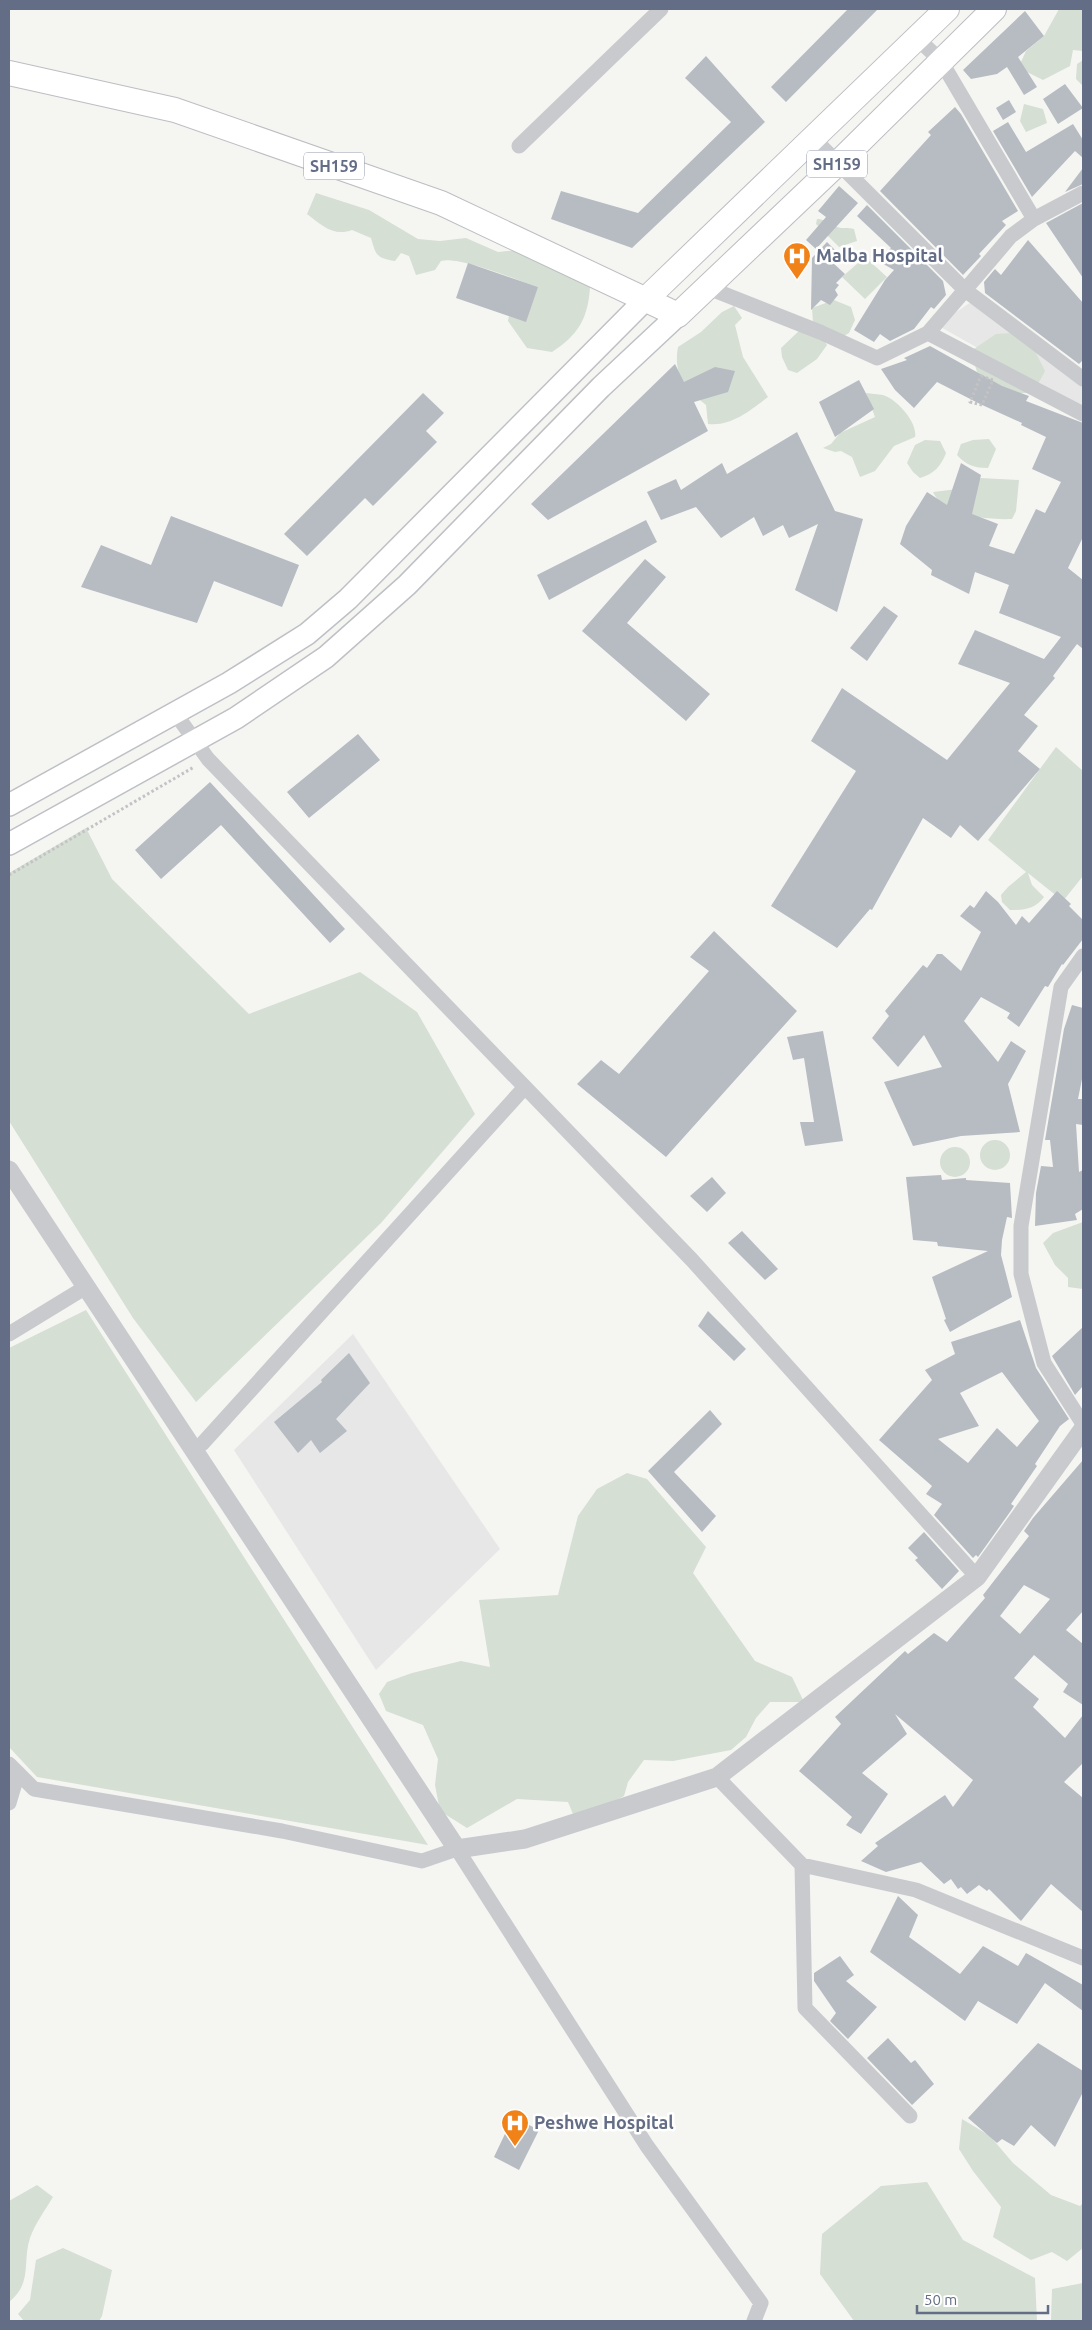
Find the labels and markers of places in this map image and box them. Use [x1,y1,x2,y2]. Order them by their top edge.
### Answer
hospital icon: Malba Hospital [782,241,812,280]
place label: Malba Hospital [816,245,943,265]
hospital icon: Peshwe Hospital [500,2108,530,2147]
place label: Peshwe Hospital [534,2112,674,2132]

